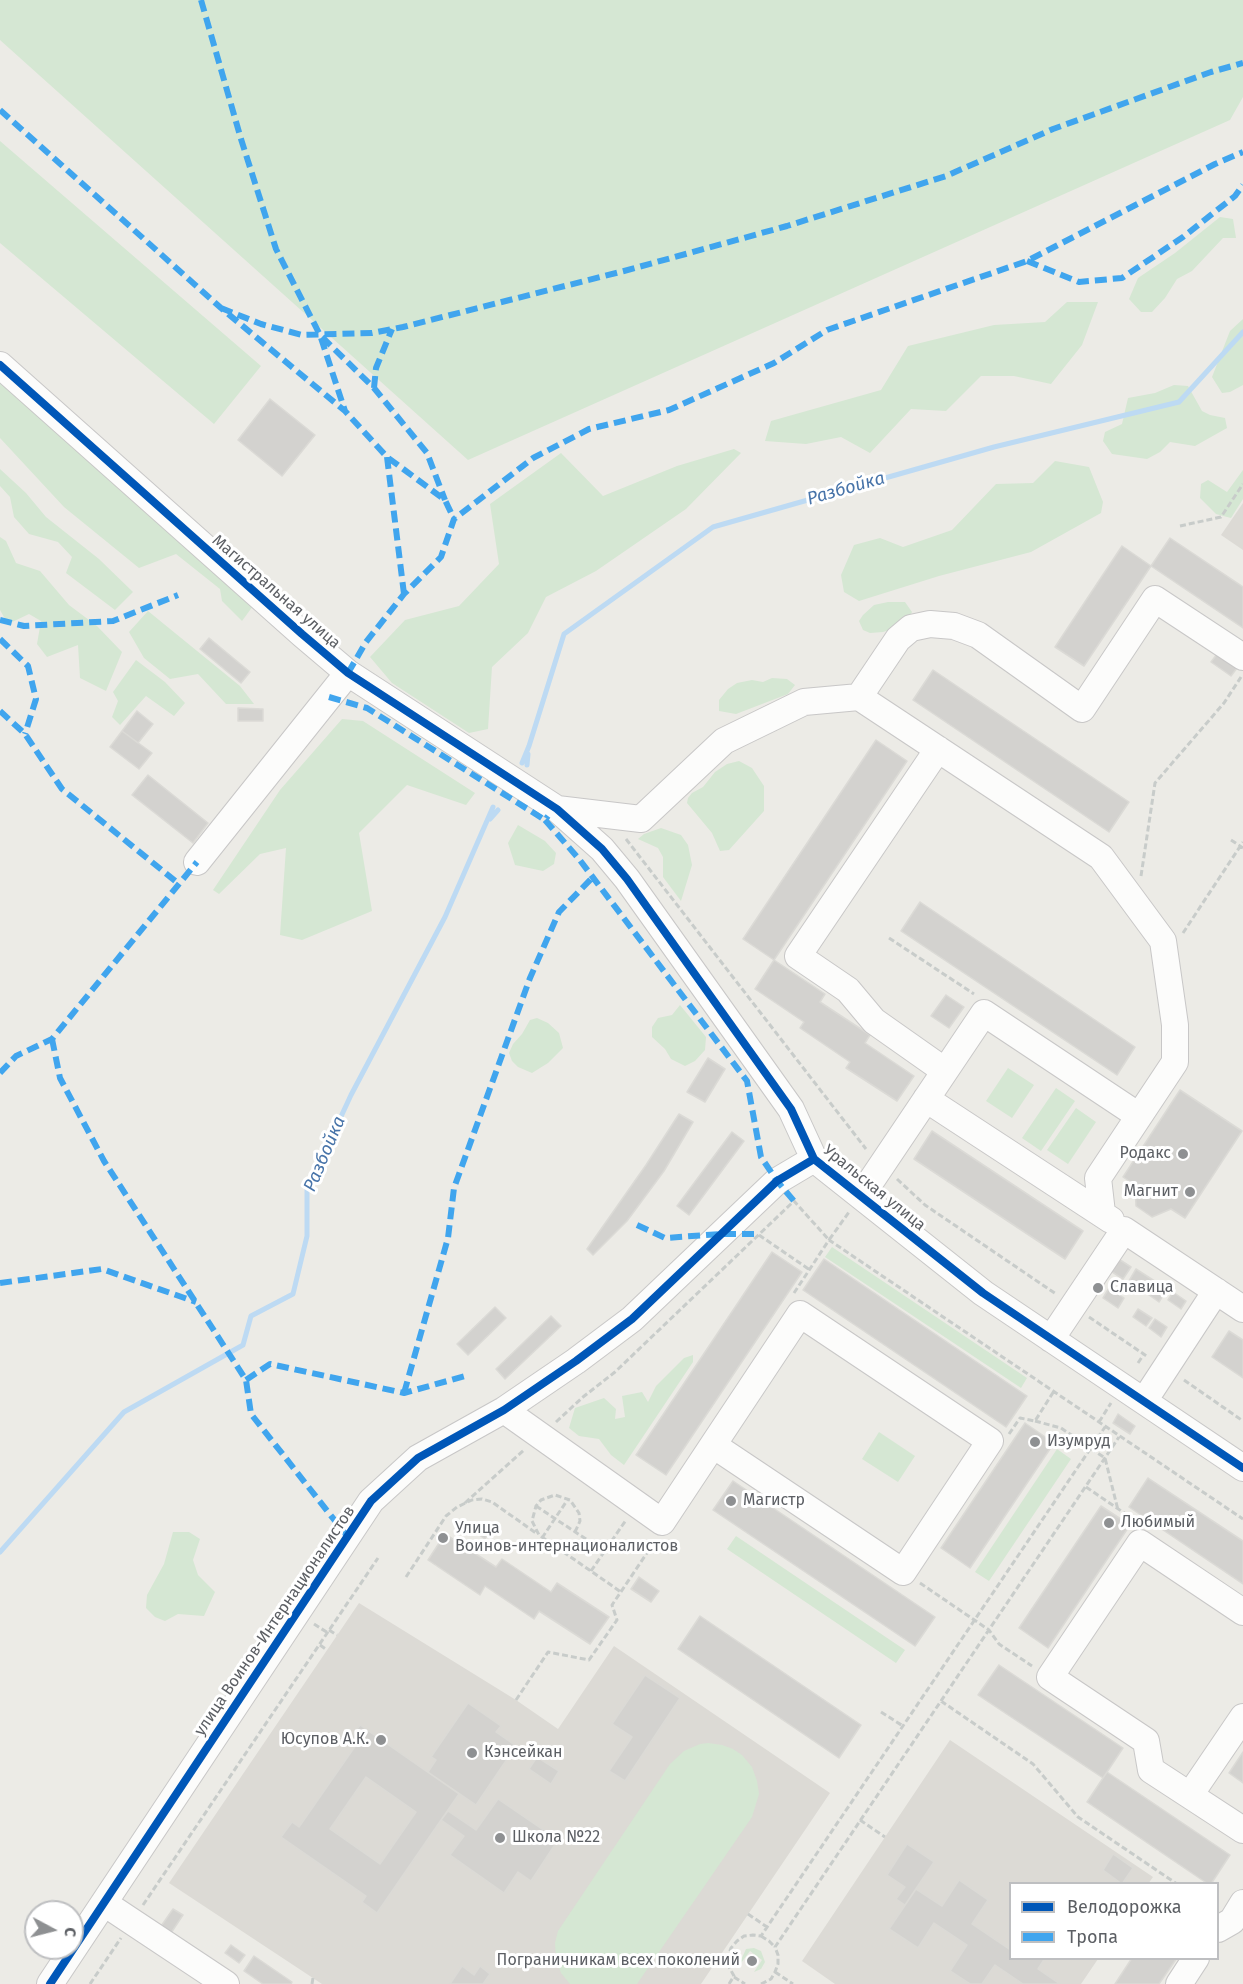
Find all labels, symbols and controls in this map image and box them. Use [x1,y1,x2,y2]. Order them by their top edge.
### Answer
water label: Разбойка [805,468,887,510]
street label: Магистральная улица [208,531,344,653]
water label: Разбойка [299,1113,351,1195]
street label: Уральская улица [819,1141,929,1235]
place label: Родакс [1120,1144,1171,1164]
marker: Родакс [1176,1147,1190,1161]
place label: Магнит [1124,1182,1178,1202]
marker: Магнит [1183,1185,1197,1199]
place label: Славица [1110,1278,1174,1298]
marker: Славица [1091,1281,1105,1295]
place label: Изумруд [1047,1432,1110,1452]
marker: Изумруд [1028,1435,1042,1449]
place label: Магистр [743,1491,805,1511]
marker: Магистр [724,1494,738,1508]
street label: улица Воинов-Интернационалистов [191,1502,359,1740]
place label: Любимый [1121,1513,1195,1533]
marker: Любимый [1102,1516,1116,1530]
place label: Улица Воинов-интернационалистов [455,1519,678,1557]
marker: Улица Воинов-интернационалистов [436,1531,450,1545]
place label: Юсупов А.К. [281,1730,369,1750]
marker: Юсупов А.К. [374,1733,388,1747]
place label: Кэнсейкан [484,1743,563,1763]
marker: Кэнсейкан [465,1746,479,1760]
place label: Школа №22 [512,1828,600,1848]
marker: Школа №22 [493,1831,507,1845]
legend [1009,1882,1219,1960]
text: Велодорожка [1067,1896,1182,1918]
north arrow [24,1900,84,1960]
text: С [60,1926,80,1938]
text: Тропа [1067,1926,1118,1948]
place label: Пограничникам всех поколений [497,1951,740,1971]
marker: Пограничникам всех поколений [745,1954,759,1968]

